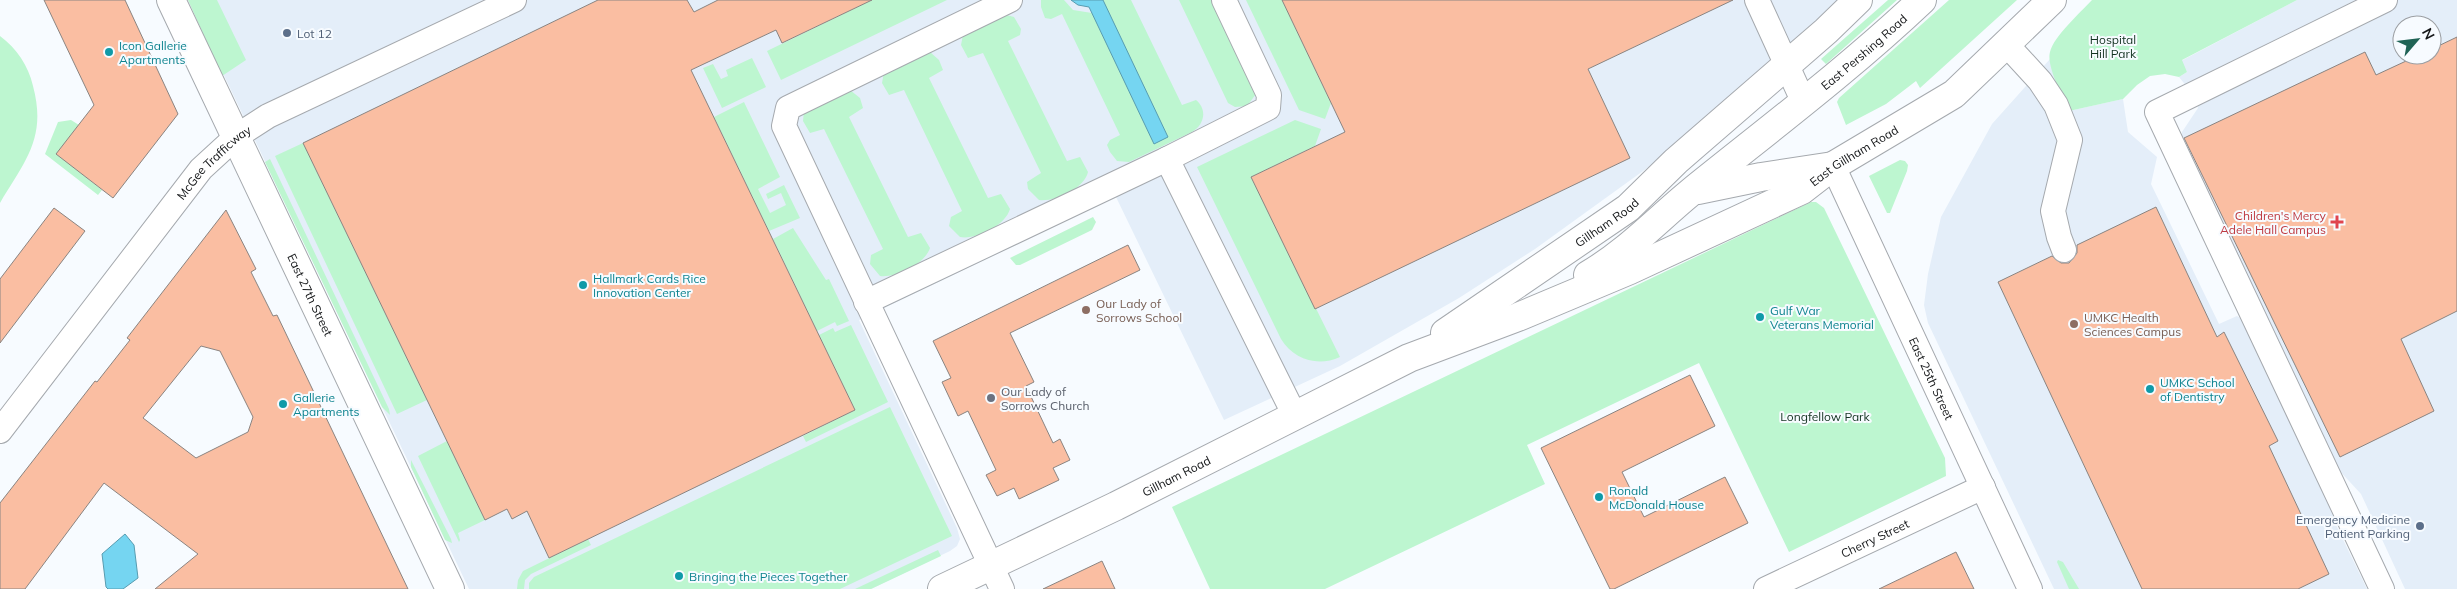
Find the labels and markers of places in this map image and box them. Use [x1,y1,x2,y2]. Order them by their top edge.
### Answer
place label: Lot 12 [297,26,332,41]
marker: Lot 12 [281,27,293,39]
place label: Icon Gallerie Apartments [119,38,187,67]
marker: Icon Gallerie Apartments [103,46,115,58]
place label: Children's Mercy Adele Hall Campus [2220,208,2327,237]
marker: Children's Mercy Adele Hall Campus [2330,215,2344,229]
place label: Hallmark Cards Rice Innovation Center [593,271,706,300]
marker: Hallmark Cards Rice Innovation Center [577,279,589,291]
place label: Our Lady of Sorrows School [1096,296,1182,325]
place label: Gulf War Veterans Memorial [1770,303,1874,332]
marker: Our Lady of Sorrows School [1080,304,1092,316]
place label: UMKC Health Sciences Campus [2084,310,2181,339]
marker: Gulf War Veterans Memorial [1754,311,1766,323]
marker: UMKC Health Sciences Campus [2068,318,2080,330]
place label: UMKC School of Dentistry [2160,375,2235,404]
marker: UMKC School of Dentistry [2144,383,2156,395]
place label: Our Lady of Sorrows Church [1001,384,1090,413]
place label: Gallerie Apartments [293,390,359,419]
marker: Our Lady of Sorrows Church [985,392,997,404]
marker: Gallerie Apartments [277,398,289,410]
place label: Ronald McDonald House [1609,483,1704,512]
marker: Ronald McDonald House [1593,491,1605,503]
place label: Emergency Medicine Patient Parking [2296,512,2410,541]
marker: Emergency Medicine Patient Parking [2414,520,2426,532]
place label: Bringing the Pieces Together [689,569,848,584]
marker: Bringing the Pieces Together [673,570,685,582]

